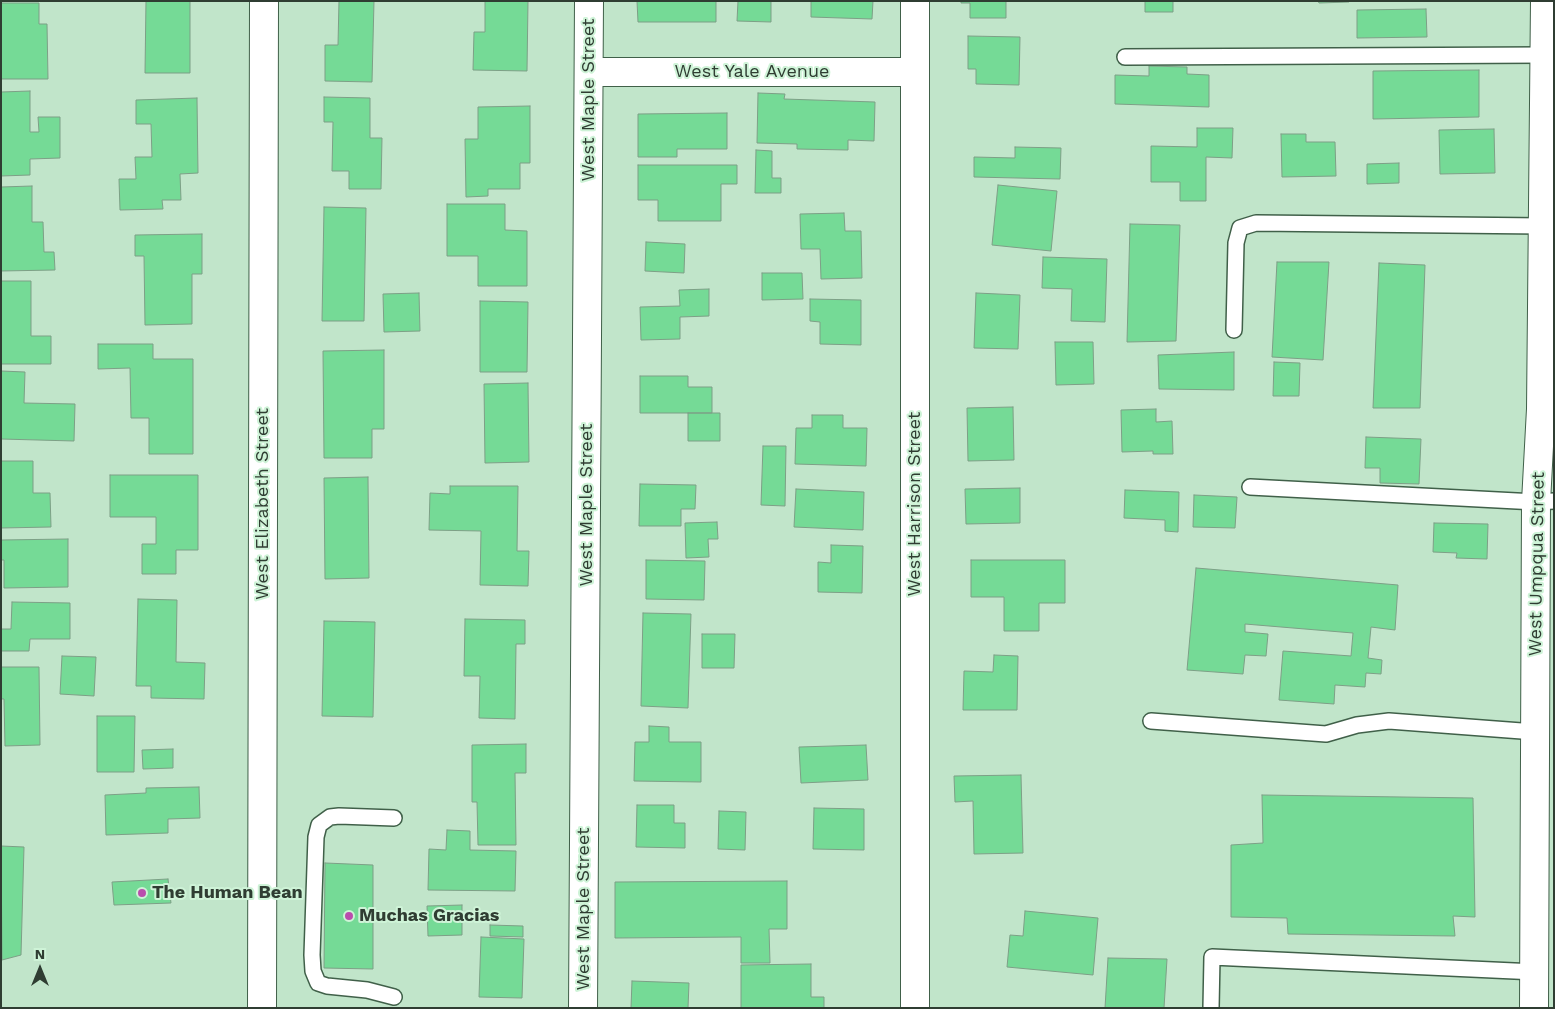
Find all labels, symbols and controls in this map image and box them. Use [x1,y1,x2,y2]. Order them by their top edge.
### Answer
street label: West Maple Street [578,18,600,182]
street label: West Yale Avenue [675,61,829,83]
street label: West Elizabeth Street [252,408,274,600]
street label: West Harrison Street [904,412,926,596]
street label: West Maple Street [576,423,598,587]
street label: West Umpqua Street [1525,472,1549,656]
street label: West Maple Street [573,827,595,991]
place label: The Human Bean [152,882,303,904]
marker: The Human Bean [136,887,148,899]
place label: Muchas Gracias [359,905,499,927]
marker: Muchas Gracias [343,910,355,922]
north arrow [15,944,65,994]
text: N [35,946,45,962]

